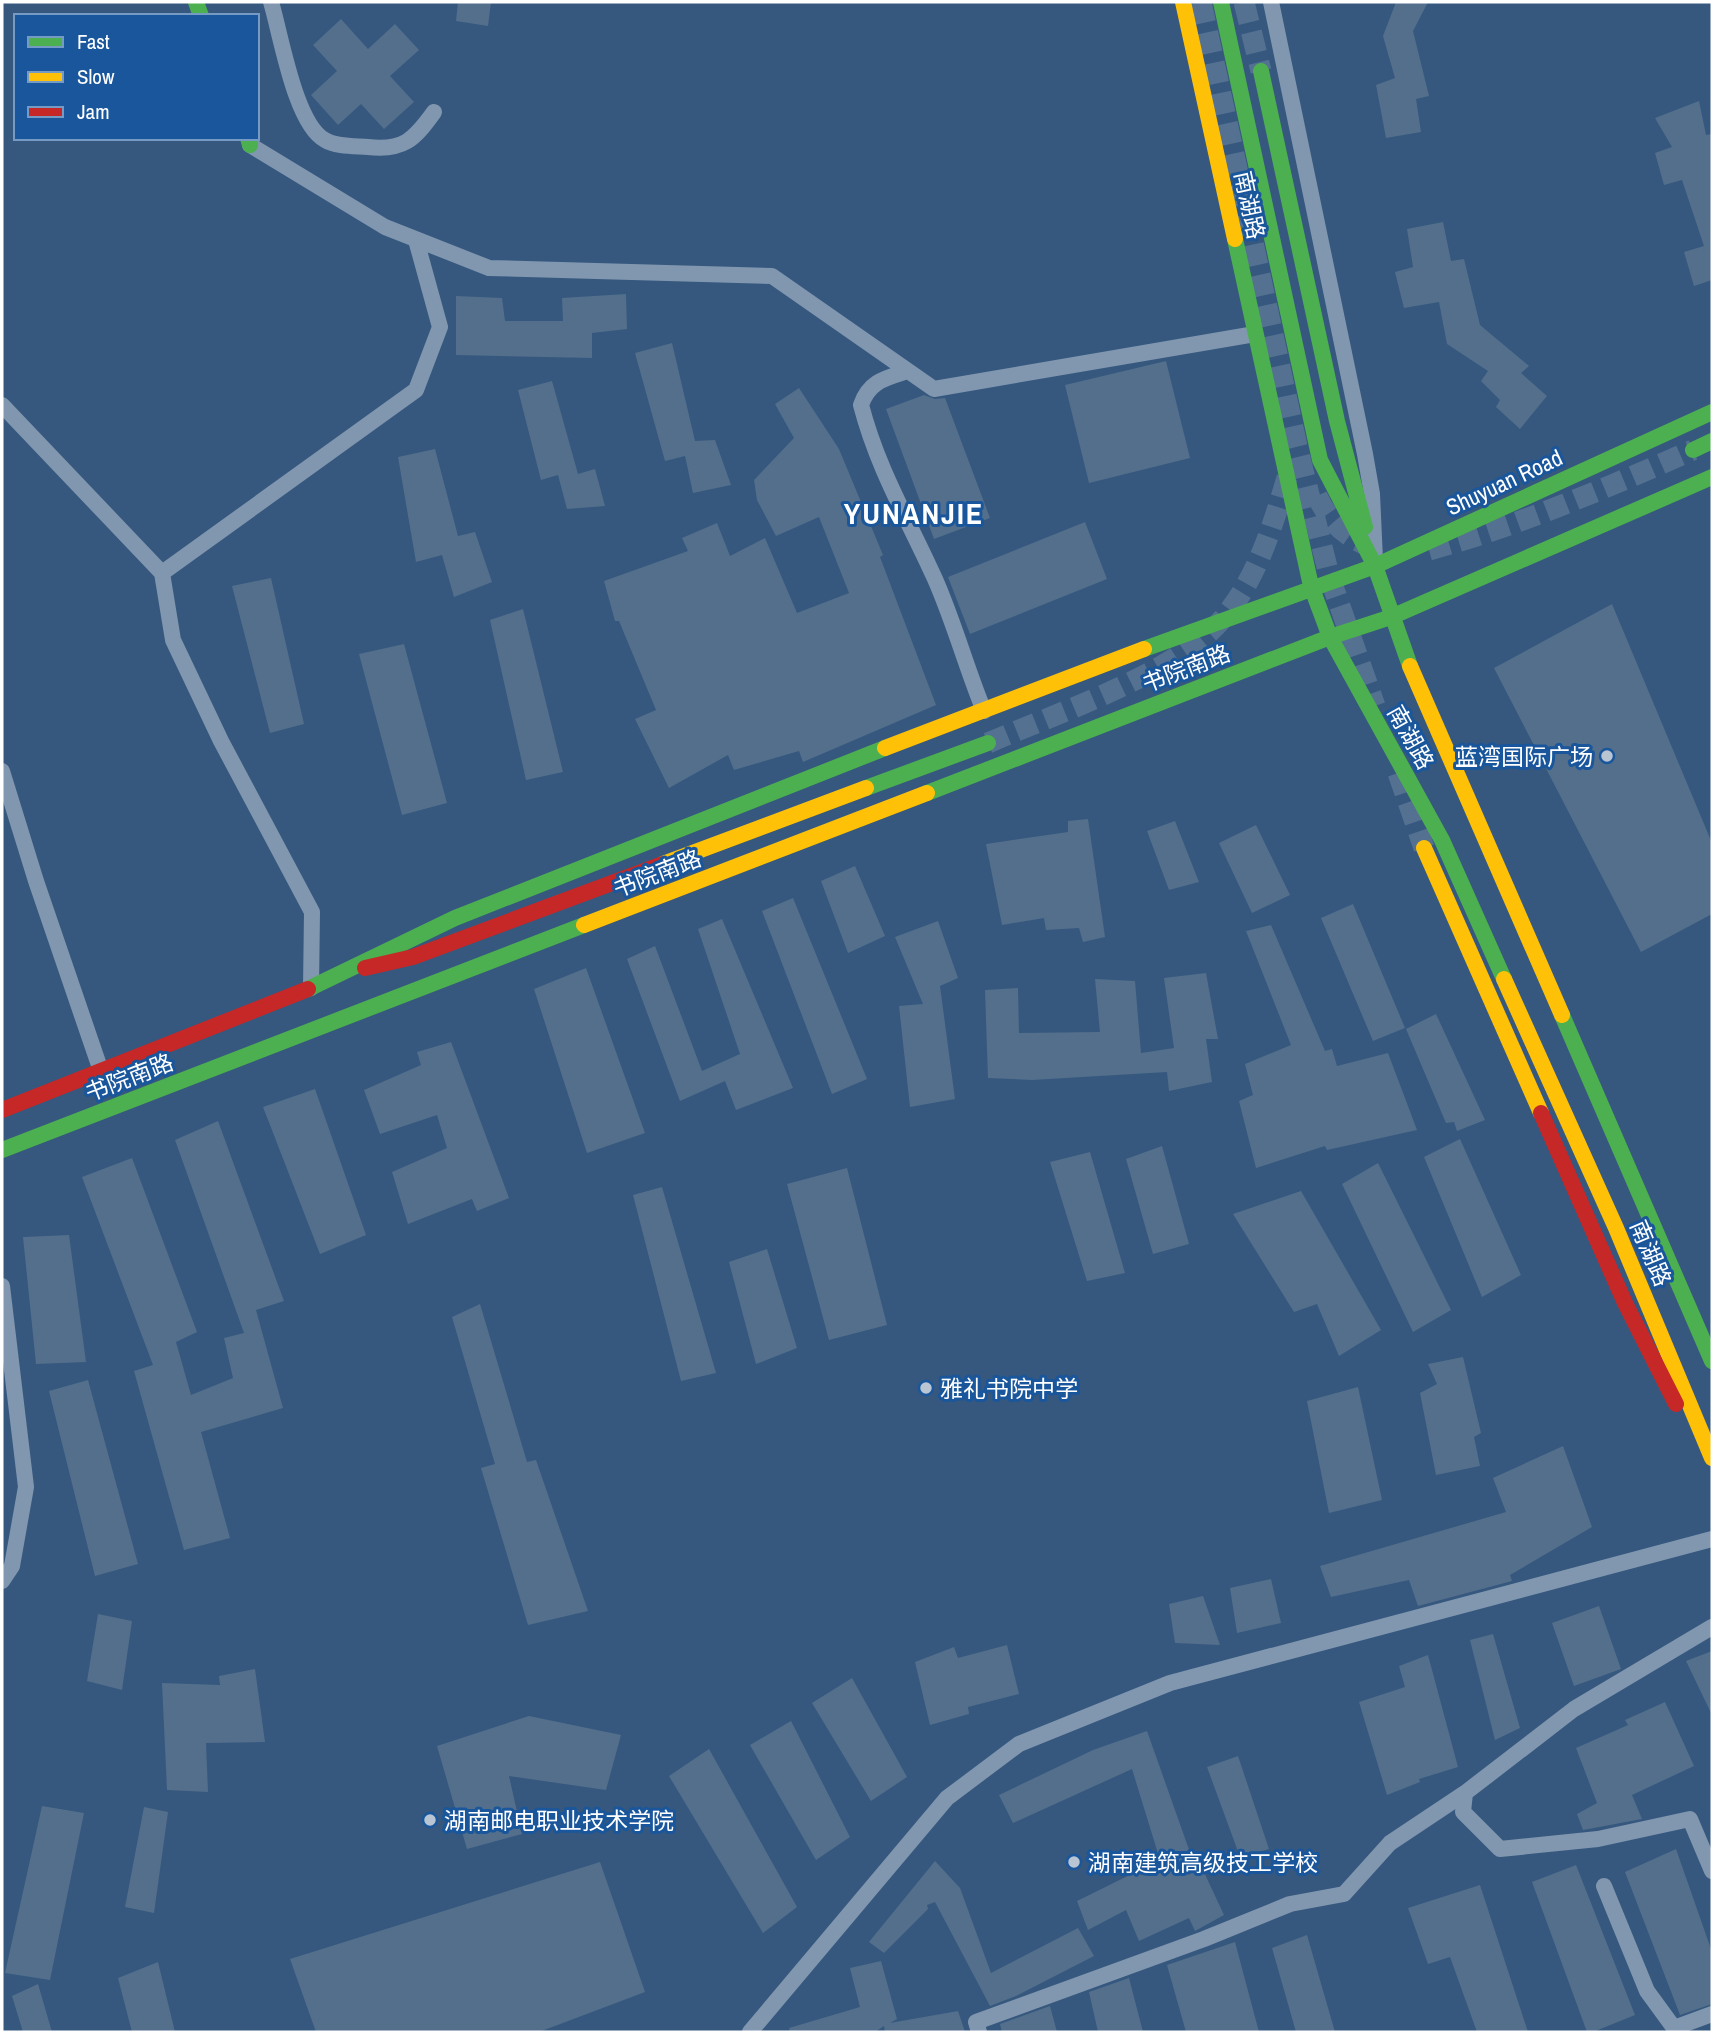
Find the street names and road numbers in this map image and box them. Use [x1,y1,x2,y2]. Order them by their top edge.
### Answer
street label: 南湖路 [1228,168,1272,242]
street label: Shuyuan Road [1441,442,1567,522]
street label: 书院南路 [1138,637,1234,699]
street label: 南湖路 [1381,699,1441,775]
street label: 书院南路 [609,842,705,904]
street label: 书院南路 [81,1046,177,1108]
street label: 南湖路 [1623,1215,1679,1291]

